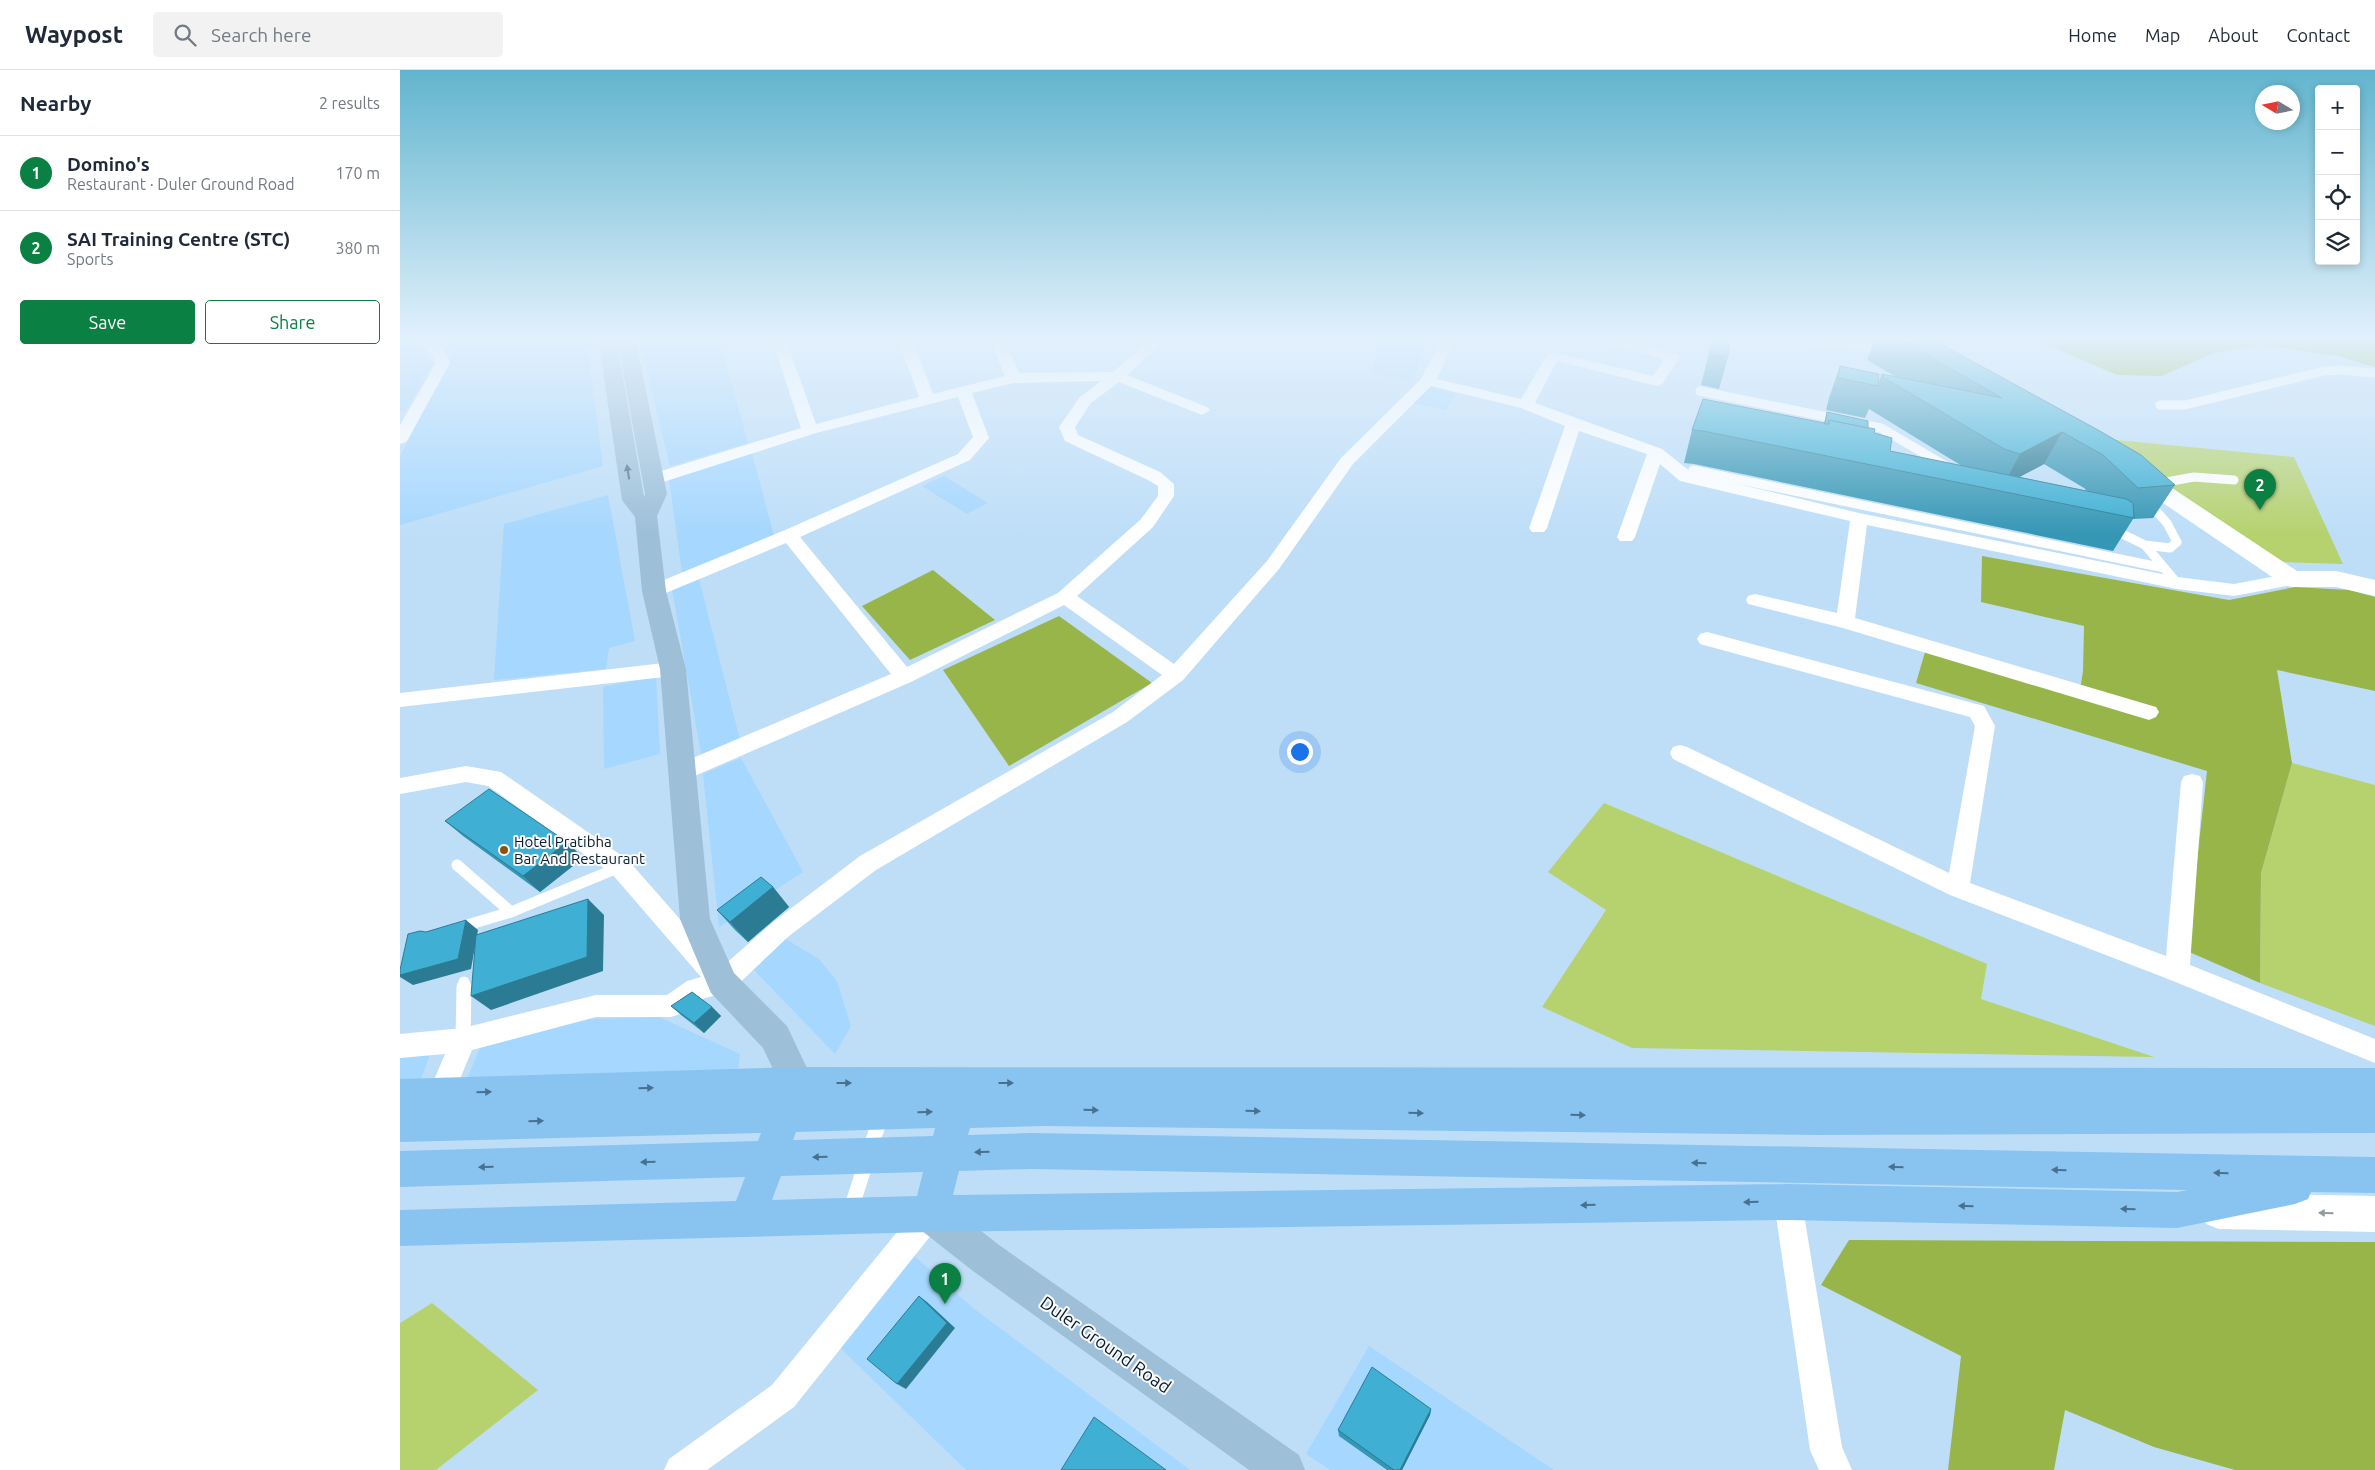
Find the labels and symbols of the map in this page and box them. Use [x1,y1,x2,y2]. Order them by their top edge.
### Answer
north arrow [2255,85,2300,130]
one-way arrow [624,464,632,480]
pin: 2 [2244,469,2276,510]
your location [1287,739,1313,765]
place label: Hotel Pratibha Bar And Restaurant [514,833,645,867]
marker: Hotel Pratibha Bar And Restaurant [498,844,510,856]
one-way arrow [836,1079,852,1087]
one-way arrow [998,1079,1014,1087]
one-way arrow [638,1083,654,1091]
one-way arrow [476,1088,492,1096]
one-way arrow [1083,1106,1099,1114]
one-way arrow [917,1107,933,1115]
one-way arrow [1246,1108,1262,1116]
one-way arrow [1408,1109,1424,1117]
one-way arrow [1571,1111,1587,1119]
one-way arrow [528,1117,544,1125]
one-way arrow [974,1148,990,1156]
one-way arrow [812,1153,828,1161]
one-way arrow [640,1158,656,1166]
one-way arrow [1691,1159,1707,1167]
one-way arrow [478,1163,494,1171]
one-way arrow [1888,1163,1904,1171]
one-way arrow [2051,1166,2067,1174]
one-way arrow [2213,1169,2229,1177]
one-way arrow [1743,1199,1759,1207]
one-way arrow [1580,1201,1596,1209]
one-way arrow [1958,1202,1974,1210]
one-way arrow [2120,1205,2136,1213]
one-way arrow [2318,1209,2334,1217]
pin: 1 [929,1263,961,1304]
street label: Duler Ground Road [1037,1291,1175,1397]

